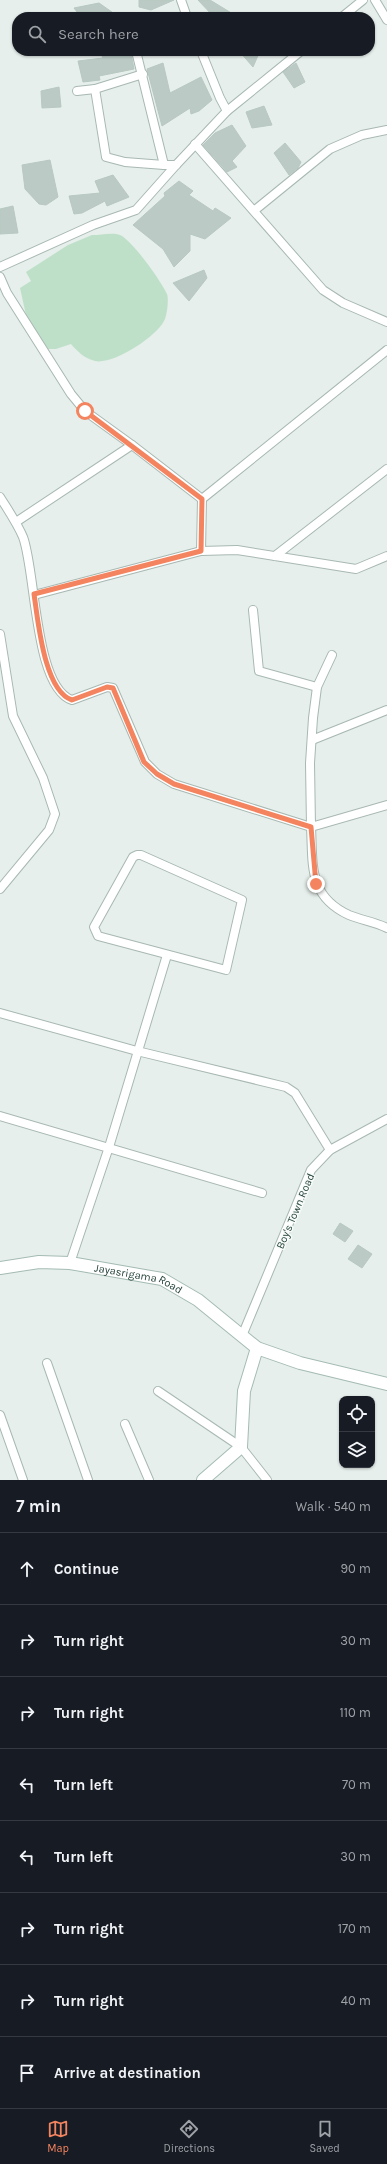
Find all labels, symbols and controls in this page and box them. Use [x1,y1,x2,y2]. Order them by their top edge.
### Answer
search box [12,12,375,56]
icon: search [26,23,48,45]
text: Search here [58,25,139,43]
route start [76,402,94,420]
route end [307,875,325,893]
street label: Boy's Town Road [274,1171,317,1251]
street label: Jayasrigama Road [93,1261,185,1297]
map controls [339,1396,375,1468]
button: locate [339,1396,375,1432]
button: layers [339,1432,375,1468]
text: 7 min [16,1496,61,1516]
text: Walk · 540 m [296,1499,371,1514]
icon: ahead [16,1558,38,1580]
text: Continue [54,1560,119,1578]
text: 90 m [340,1561,371,1576]
icon: right [16,1630,38,1652]
text: Turn right [54,1632,124,1650]
text: 30 m [340,1633,371,1648]
icon: right [16,1702,38,1724]
text: Turn right [54,1704,124,1722]
text: 110 m [339,1705,371,1720]
icon: left [16,1774,38,1796]
text: Turn left [54,1776,113,1794]
text: 70 m [342,1777,371,1792]
icon: left [16,1846,38,1868]
text: Turn left [54,1848,113,1866]
text: 30 m [340,1849,371,1864]
icon: right [16,1918,38,1940]
text: Turn right [54,1920,124,1938]
text: 170 m [338,1921,371,1936]
icon: right [16,1990,38,2012]
text: Turn right [54,1992,124,2010]
text: 40 m [341,1993,371,2008]
icon: arrive [16,2062,38,2084]
text: Arrive at destination [54,2064,201,2082]
tab: Map [47,2118,69,2155]
tab: Directions [163,2118,215,2155]
tab: Saved [309,2118,340,2155]

